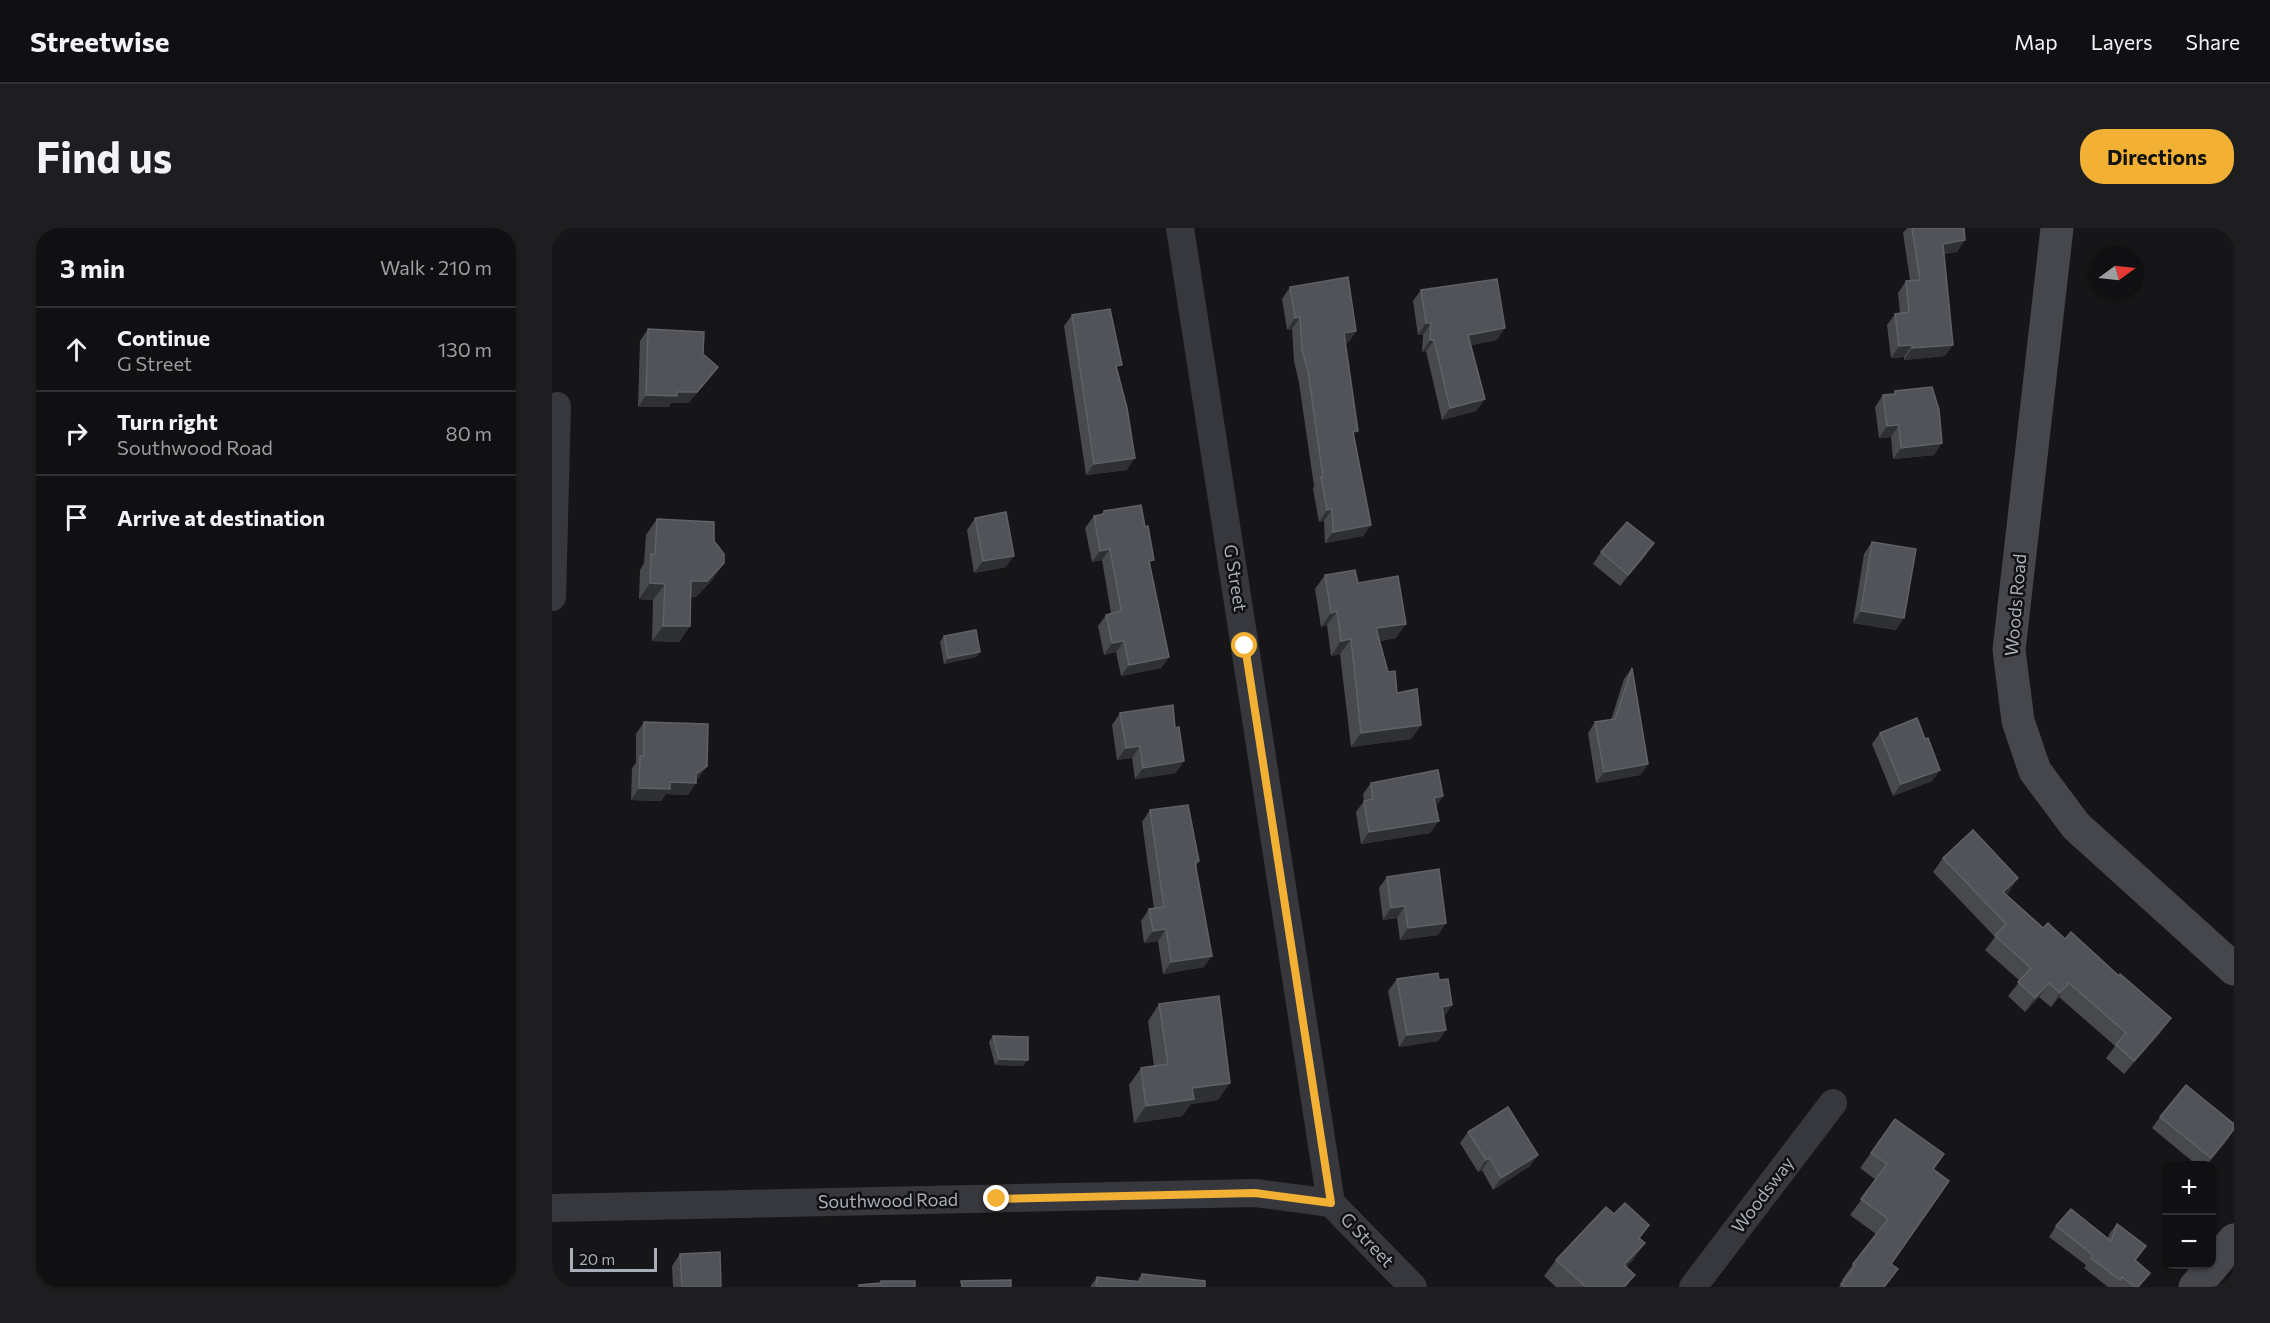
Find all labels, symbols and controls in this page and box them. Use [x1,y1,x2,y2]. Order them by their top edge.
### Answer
text: Streetwise [30,24,170,58]
text: Map [2014,29,2058,54]
text: Layers [2091,29,2153,54]
text: Share [2186,29,2240,54]
button: Directions [2080,129,2234,184]
text: Find us [36,130,172,182]
north arrow [2090,246,2144,300]
text: 3 min [60,252,125,283]
text: Walk · 210 m [380,255,492,279]
text: Continue [117,324,210,351]
icon: ahead [60,333,93,366]
text: 130 m [438,337,492,361]
text: G Street [117,351,192,375]
text: Turn right [117,408,218,435]
icon: right [60,417,93,450]
text: 80 m [446,421,492,445]
text: Southwood Road [117,435,273,459]
icon: arrive [60,501,93,534]
text: Arrive at destination [117,504,325,531]
street label: G Street [1220,543,1252,613]
street label: Woods Road [2000,553,2030,657]
route start [1231,632,1257,658]
street label: Woodsway [1726,1152,1798,1237]
map controls [2162,1161,2216,1269]
button: + [2162,1161,2216,1215]
route end [983,1185,1009,1211]
street label: Southwood Road [818,1188,958,1212]
street label: G Street [1336,1207,1399,1271]
button: − [2162,1215,2216,1269]
scale bar [570,1245,657,1272]
text: 20 m [579,1249,615,1268]

